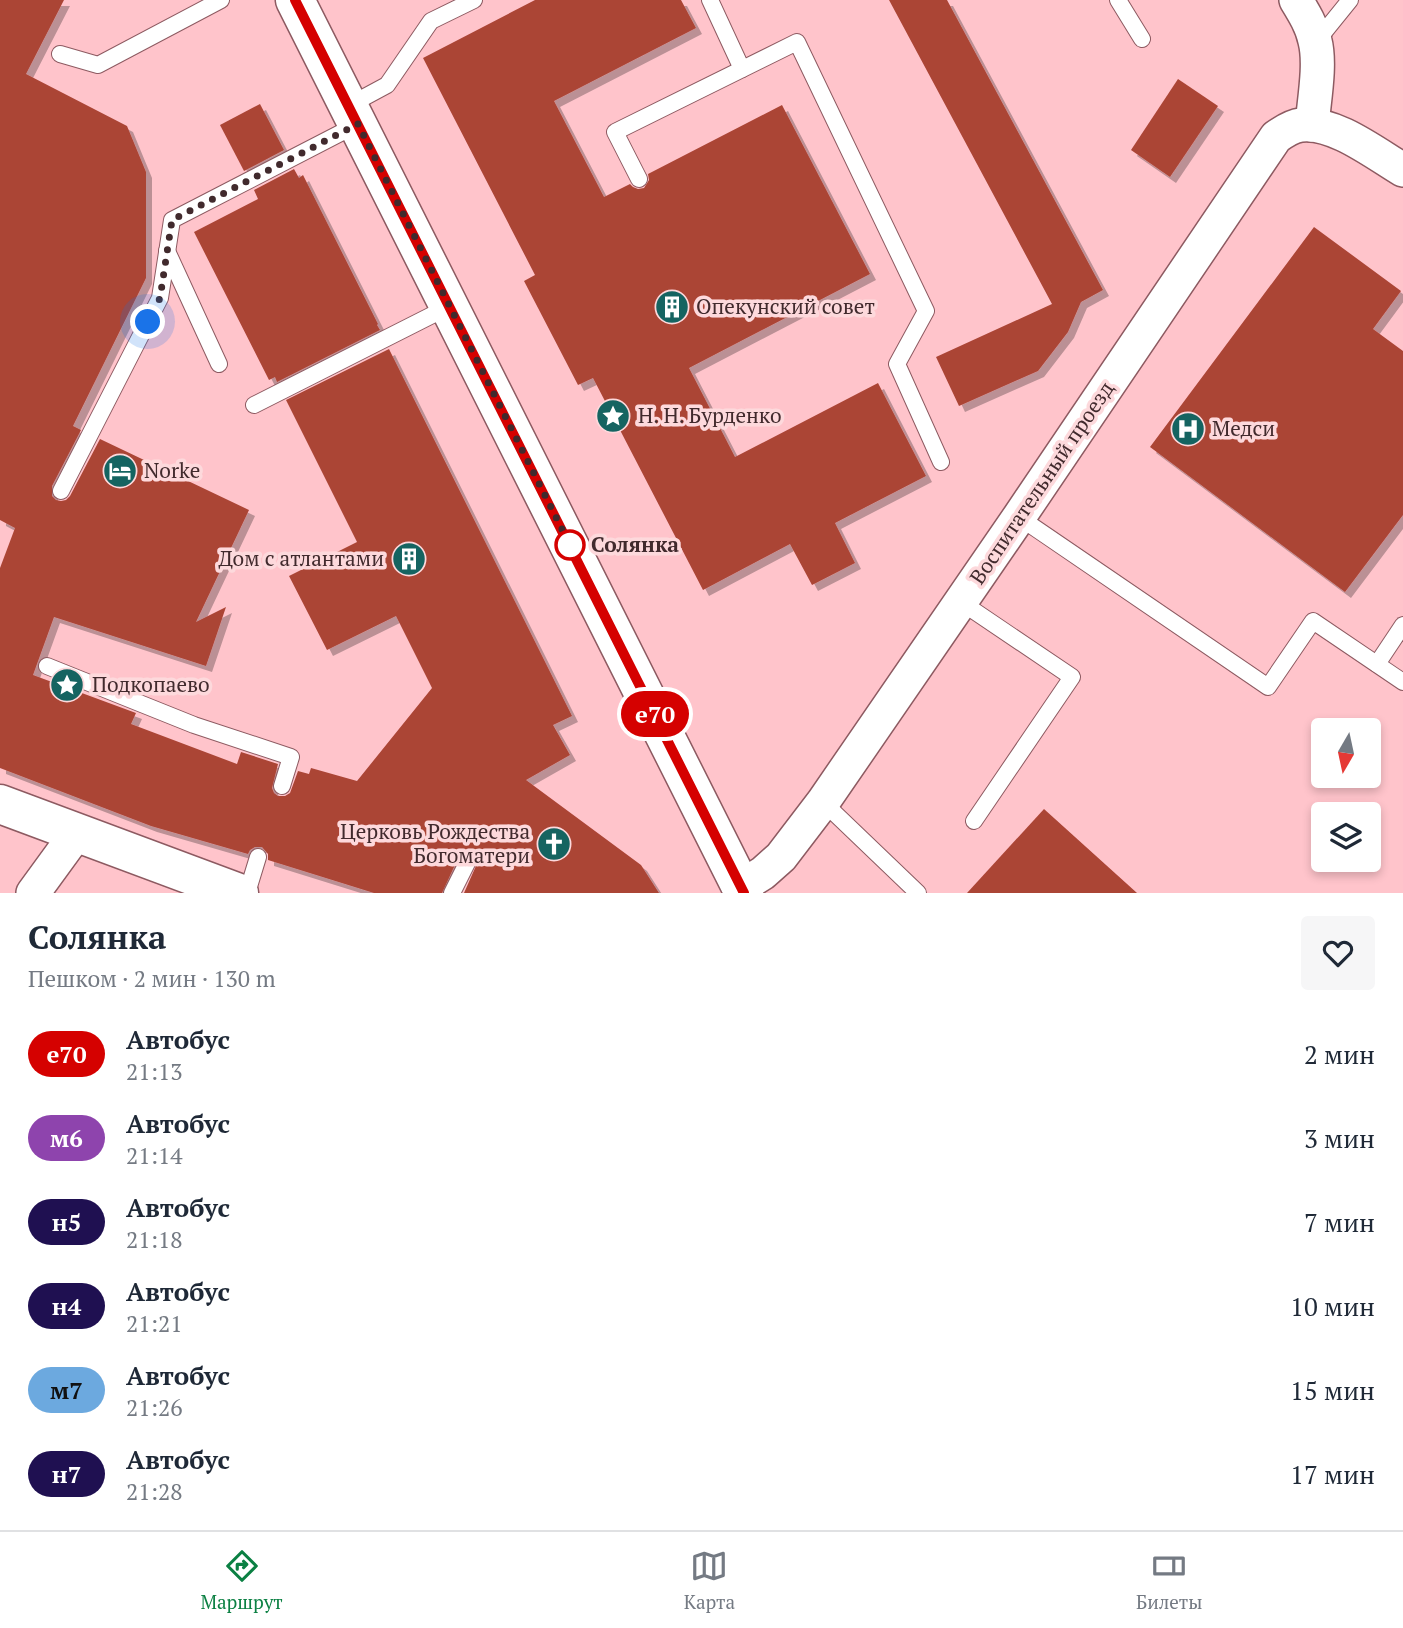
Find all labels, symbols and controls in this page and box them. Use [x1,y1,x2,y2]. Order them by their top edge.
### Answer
building icon: Опекунский совет [653,288,691,326]
place label: Опекунский совет [696,292,875,320]
your location [130,304,165,339]
street label: Воспитательный проезд [963,376,1120,589]
place icon: Н. Н. Бурденко [594,397,632,435]
place label: Н. Н. Бурденко [638,401,782,429]
hospital icon: Медси [1169,410,1207,448]
place label: Медси [1212,414,1275,442]
hotel icon: Norke [101,452,139,490]
place label: Norke [144,456,200,484]
marker: Солянка [555,530,585,560]
place label: Солянка [591,530,679,558]
building icon: Дом с атлантами [390,540,428,578]
place label: Дом с атлантами [219,544,384,572]
place icon: Подкопаево [48,666,86,704]
place label: Подкопаево [92,670,210,698]
line badge: е70 [615,691,695,737]
text: е70 [635,698,675,730]
north arrow [1311,718,1381,788]
map controls [1311,718,1381,872]
button: layers [1311,802,1381,872]
place label: Церковь Рождества Богоматери [340,817,530,869]
church icon: Церковь Рождества Богоматери [535,825,573,863]
text: Солянка [28,915,166,958]
button: heart [1301,916,1375,990]
text: Пешком · 2 мин · 130 m [28,963,275,994]
text: Автобус [126,1022,230,1056]
text: 2 мин [1304,1037,1375,1071]
text: е70 [46,1038,87,1070]
text: 21:13 [126,1056,183,1087]
text: Автобус [126,1106,230,1140]
text: 3 мин [1304,1121,1375,1155]
text: м6 [50,1122,83,1154]
text: 21:14 [126,1140,183,1171]
text: Автобус [126,1190,230,1224]
text: 7 мин [1304,1205,1375,1239]
text: н5 [52,1206,81,1238]
text: 21:18 [126,1224,183,1255]
text: Автобус [126,1274,230,1308]
text: 10 мин [1290,1289,1375,1323]
text: н4 [52,1290,81,1322]
text: 21:21 [126,1308,183,1339]
text: Автобус [126,1358,230,1392]
text: 15 мин [1290,1373,1375,1407]
text: м7 [50,1374,83,1406]
text: 21:26 [126,1392,183,1423]
text: Автобус [126,1442,230,1476]
text: 17 мин [1290,1457,1375,1491]
text: н7 [52,1458,81,1490]
text: 21:28 [126,1476,183,1507]
tab: Маршрут [200,1547,283,1614]
tab: Карта [684,1547,735,1614]
tab: Билеты [1136,1547,1202,1614]

